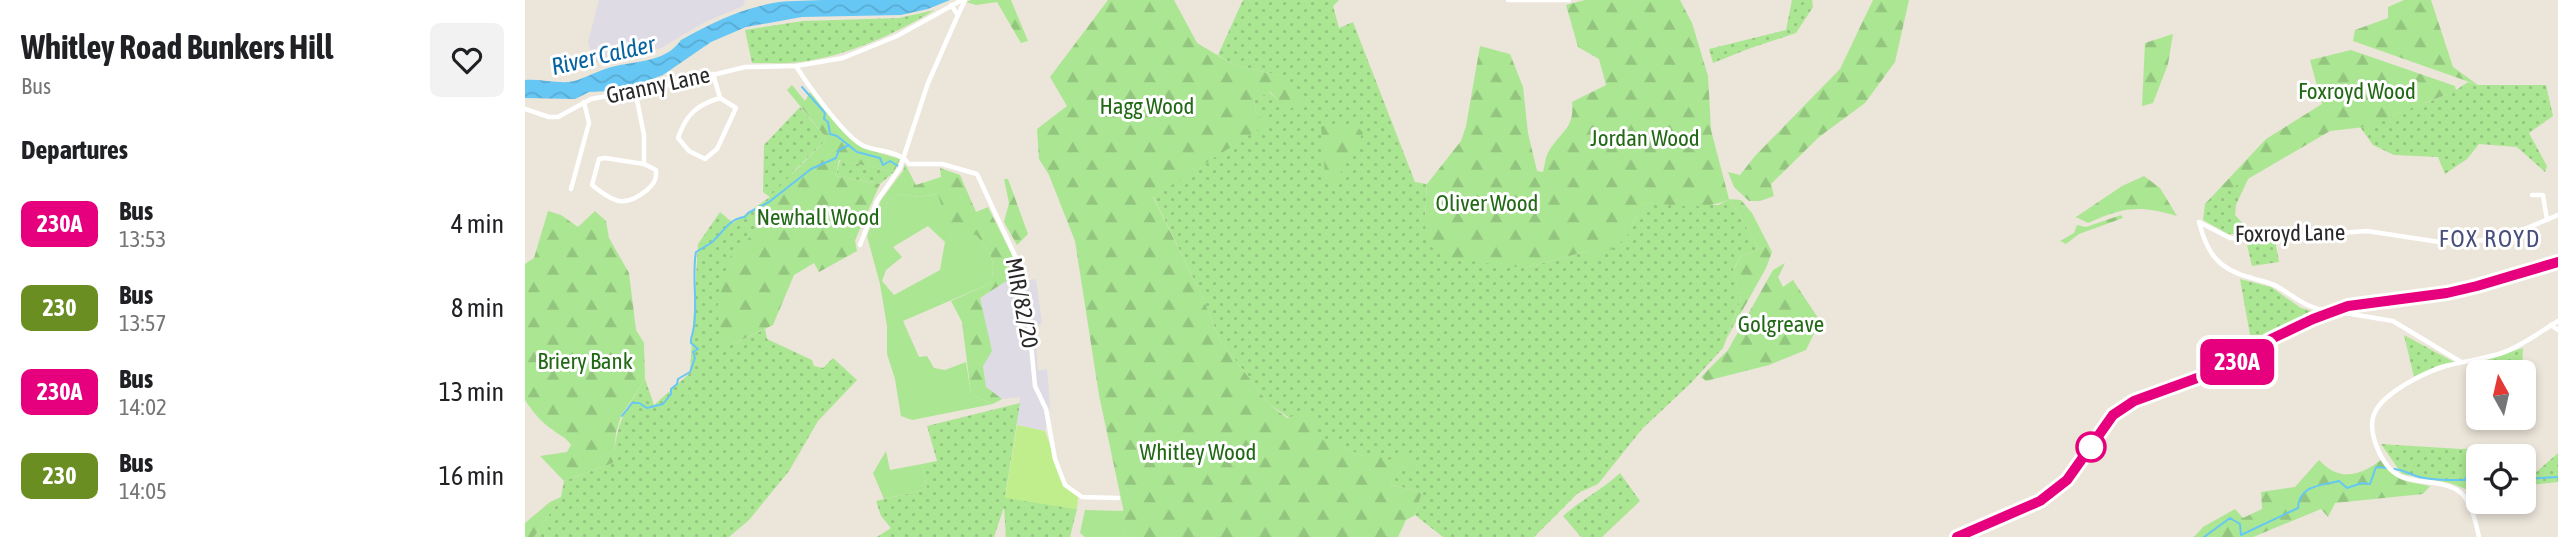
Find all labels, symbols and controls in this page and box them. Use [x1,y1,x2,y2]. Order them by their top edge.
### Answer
button: heart [430,23,504,97]
text: Whitley Road Bunkers Hill [21,28,333,66]
water label: River Calder [548,30,658,80]
street label: Granny Lane [604,61,712,109]
text: Bus [21,73,51,99]
park label: Foxroyd Wood [2298,78,2416,104]
park label: Hagg Wood [1099,93,1195,119]
park label: Jordan Wood [1590,125,1700,151]
text: Departures [21,135,128,165]
park label: Oliver Wood [1436,190,1538,216]
text: Bus [119,196,153,226]
park label: Newhall Wood [756,204,880,230]
text: 4 min [451,209,504,239]
text: 230A [37,210,82,237]
street label: Foxroyd Lane [2235,219,2345,247]
district label: FOX ROYD [2439,225,2541,252]
text: 13:53 [119,226,166,252]
street label: MIR/82/20 [1001,256,1043,350]
text: Bus [119,280,153,310]
text: 8 min [451,293,504,323]
text: 230 [43,294,76,321]
text: 13:57 [119,310,166,336]
park label: Golgreave [1738,311,1824,337]
line badge: 230A [2188,339,2286,385]
park label: Briery Bank [537,348,633,374]
text: 230A [2214,348,2260,375]
north arrow [2466,360,2536,430]
map controls [2466,360,2536,514]
text: Bus [119,364,153,394]
text: 13 min [439,377,504,407]
text: 230A [37,378,82,405]
text: 14:02 [119,394,167,420]
unlabelled marker [2076,432,2106,462]
park label: Whitley Wood [1140,439,1256,465]
button: locate [2466,444,2536,514]
text: Bus [119,448,153,478]
text: 16 min [439,461,504,491]
text: 230 [43,462,76,489]
text: 14:05 [119,478,167,504]

